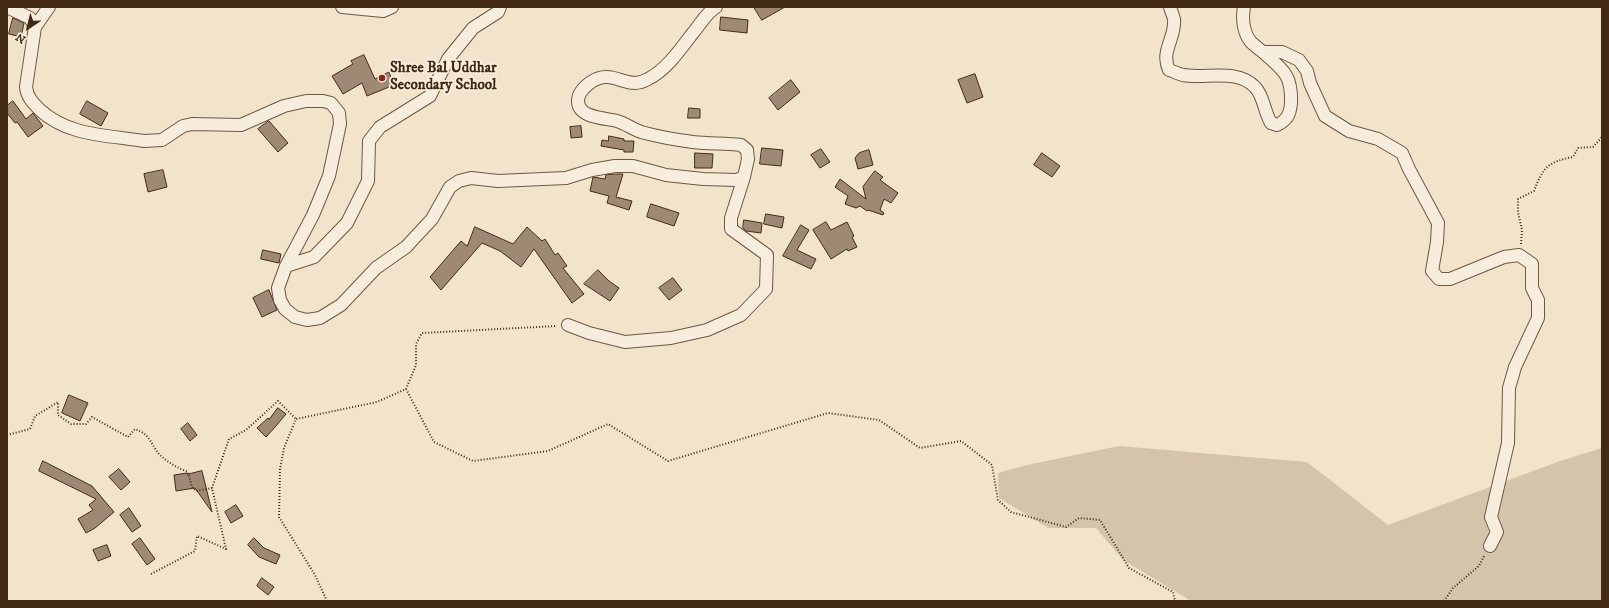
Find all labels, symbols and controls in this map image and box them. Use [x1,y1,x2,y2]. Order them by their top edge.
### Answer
north arrow [8,8,48,48]
text: N [13,30,29,46]
place label: Shree Bal Uddhar Secondary School [390,60,497,95]
marker: Shree Bal Uddhar Secondary School [377,73,387,83]

